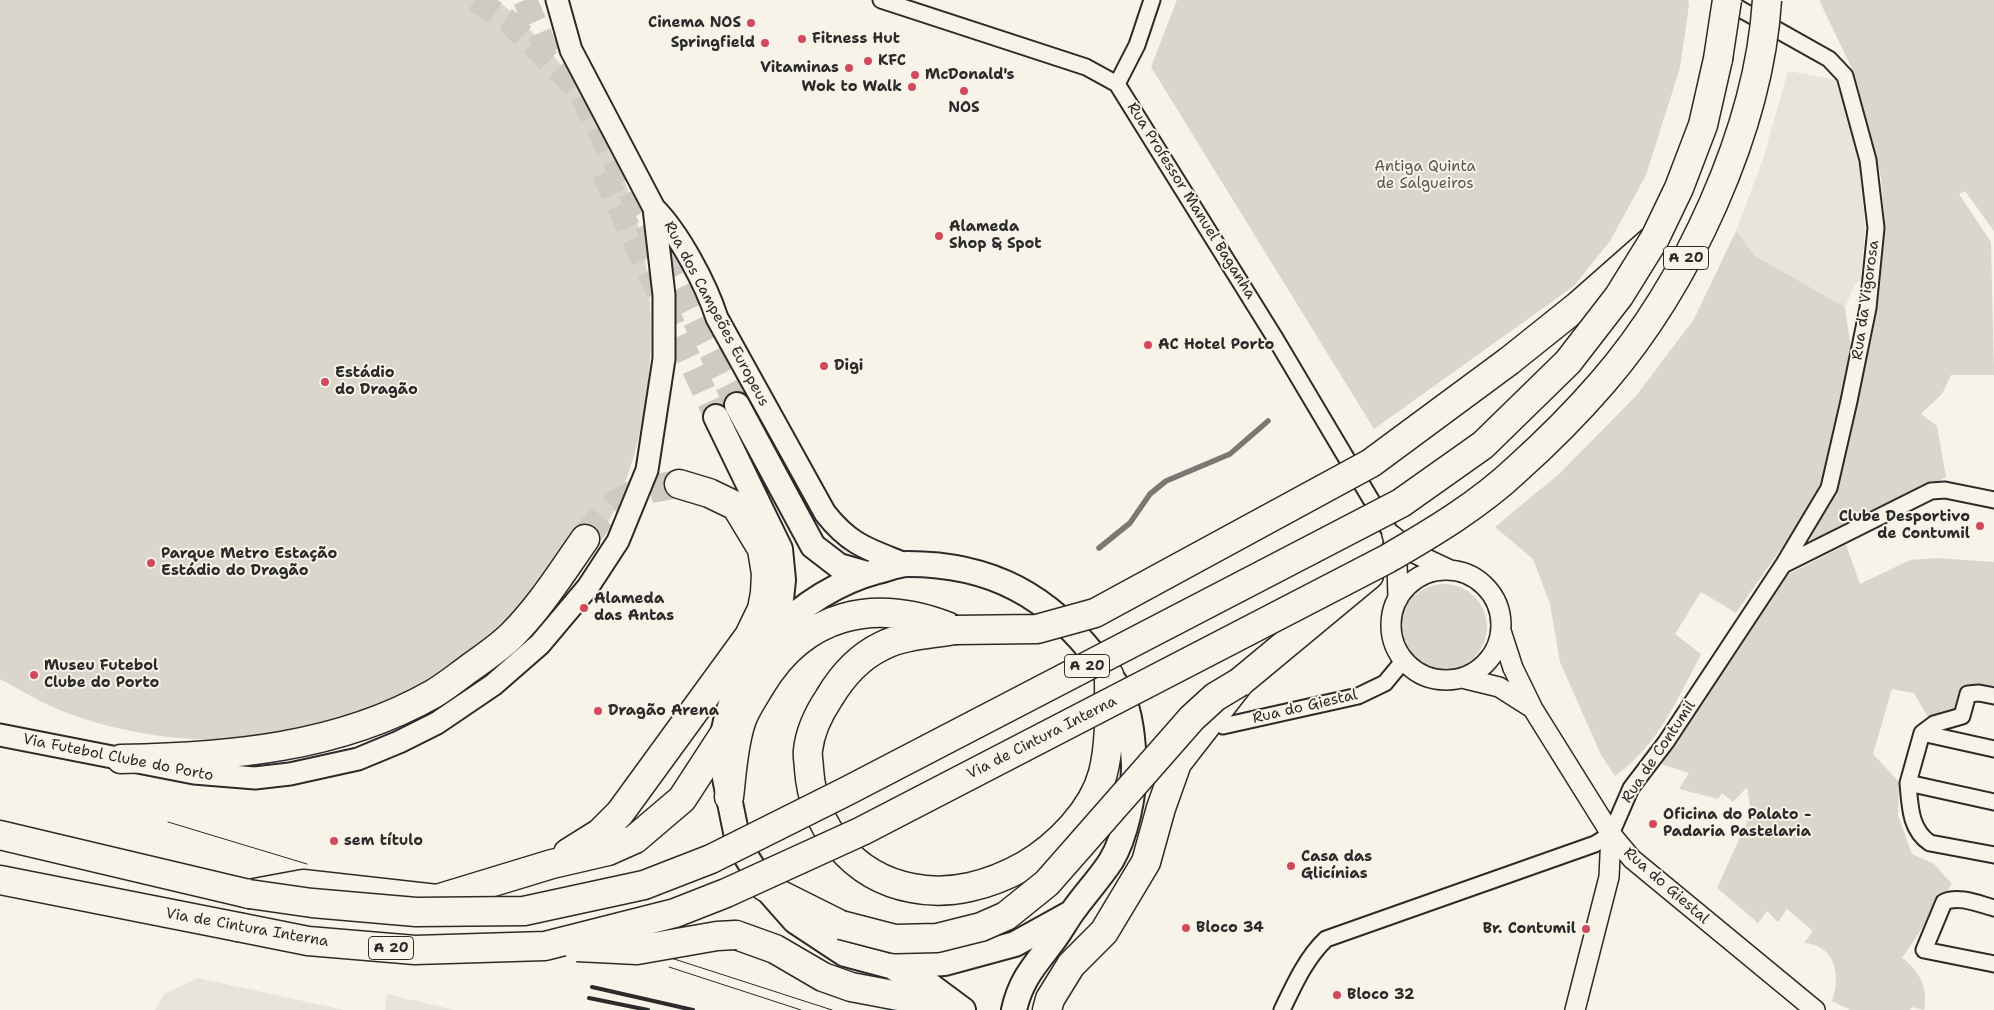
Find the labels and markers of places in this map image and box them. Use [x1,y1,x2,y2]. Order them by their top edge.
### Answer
place label: Cinema NOS [648,14,741,32]
marker: Cinema NOS [745,17,757,29]
place label: Fitness Hut [812,30,900,48]
marker: Fitness Hut [796,33,808,45]
place label: Springfield [671,34,755,52]
marker: Springfield [759,37,771,49]
place label: KFC [878,52,906,70]
marker: KFC [862,55,874,67]
place label: Vitaminas [760,59,839,77]
marker: Vitaminas [843,62,855,74]
place label: McDonald's [925,66,1015,84]
marker: McDonald's [909,69,921,81]
place label: Wok to Walk [802,78,902,96]
marker: Wok to Walk [906,81,918,93]
marker: NOS [958,85,970,97]
place label: NOS [948,99,980,117]
place label: Alameda Shop & Spot [949,218,1042,253]
marker: Alameda Shop & Spot [933,230,945,242]
place label: AC Hotel Porto [1158,336,1274,354]
marker: AC Hotel Porto [1142,339,1154,351]
place label: Digi [834,357,863,375]
marker: Digi [818,360,830,372]
place label: Estádio do Dragão [335,364,418,399]
marker: Estádio do Dragão [319,376,331,388]
place label: Clube Desportivo de Contumil [1839,508,1970,543]
marker: Clube Desportivo de Contumil [1974,520,1986,532]
place label: Parque Metro Estação Estádio do Dragão [161,545,337,580]
marker: Parque Metro Estação Estádio do Dragão [145,557,157,569]
place label: Alameda das Antas [594,590,674,625]
marker: Alameda das Antas [578,602,590,614]
place label: Museu Futebol Clube do Porto [44,657,159,692]
marker: Museu Futebol Clube do Porto [28,669,40,681]
place label: Dragão Arena [608,702,719,720]
marker: Dragão Arena [592,705,604,717]
place label: Oficina do Palato - Padaria Pastelaria [1663,806,1811,841]
marker: Oficina do Palato - Padaria Pastelaria [1647,818,1659,830]
place label: sem título [344,832,423,850]
marker: sem título [328,835,340,847]
place label: Casa das Glicínias [1301,848,1372,883]
marker: Casa das Glicínias [1285,860,1297,872]
place label: Bloco 34 [1196,919,1264,937]
place label: Br. Contumil [1483,920,1576,938]
marker: Bloco 34 [1180,922,1192,934]
marker: Br. Contumil [1580,923,1592,935]
place label: Bloco 32 [1347,986,1414,1004]
marker: Bloco 32 [1331,989,1343,1001]

